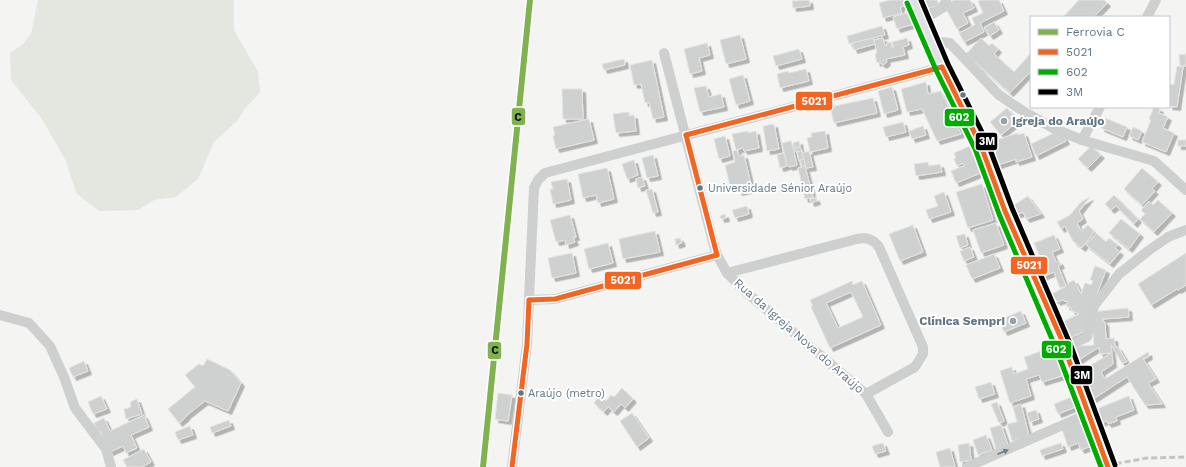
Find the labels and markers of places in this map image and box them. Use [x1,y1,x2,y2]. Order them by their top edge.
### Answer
unlabelled marker [958,90,968,100]
place label: Igreja do Araújo [1012,114,1104,128]
marker: Igreja do Araújo [999,116,1009,126]
place label: Universidade Sénior Araújo [708,182,852,195]
marker: Universidade Sénior Araújo [695,183,705,193]
place label: Clínica Sempri [919,314,1005,328]
marker: Clínica Sempri [1008,316,1018,326]
place label: Araújo (metro) [528,387,605,400]
marker: Araújo (metro) [516,388,526,398]

